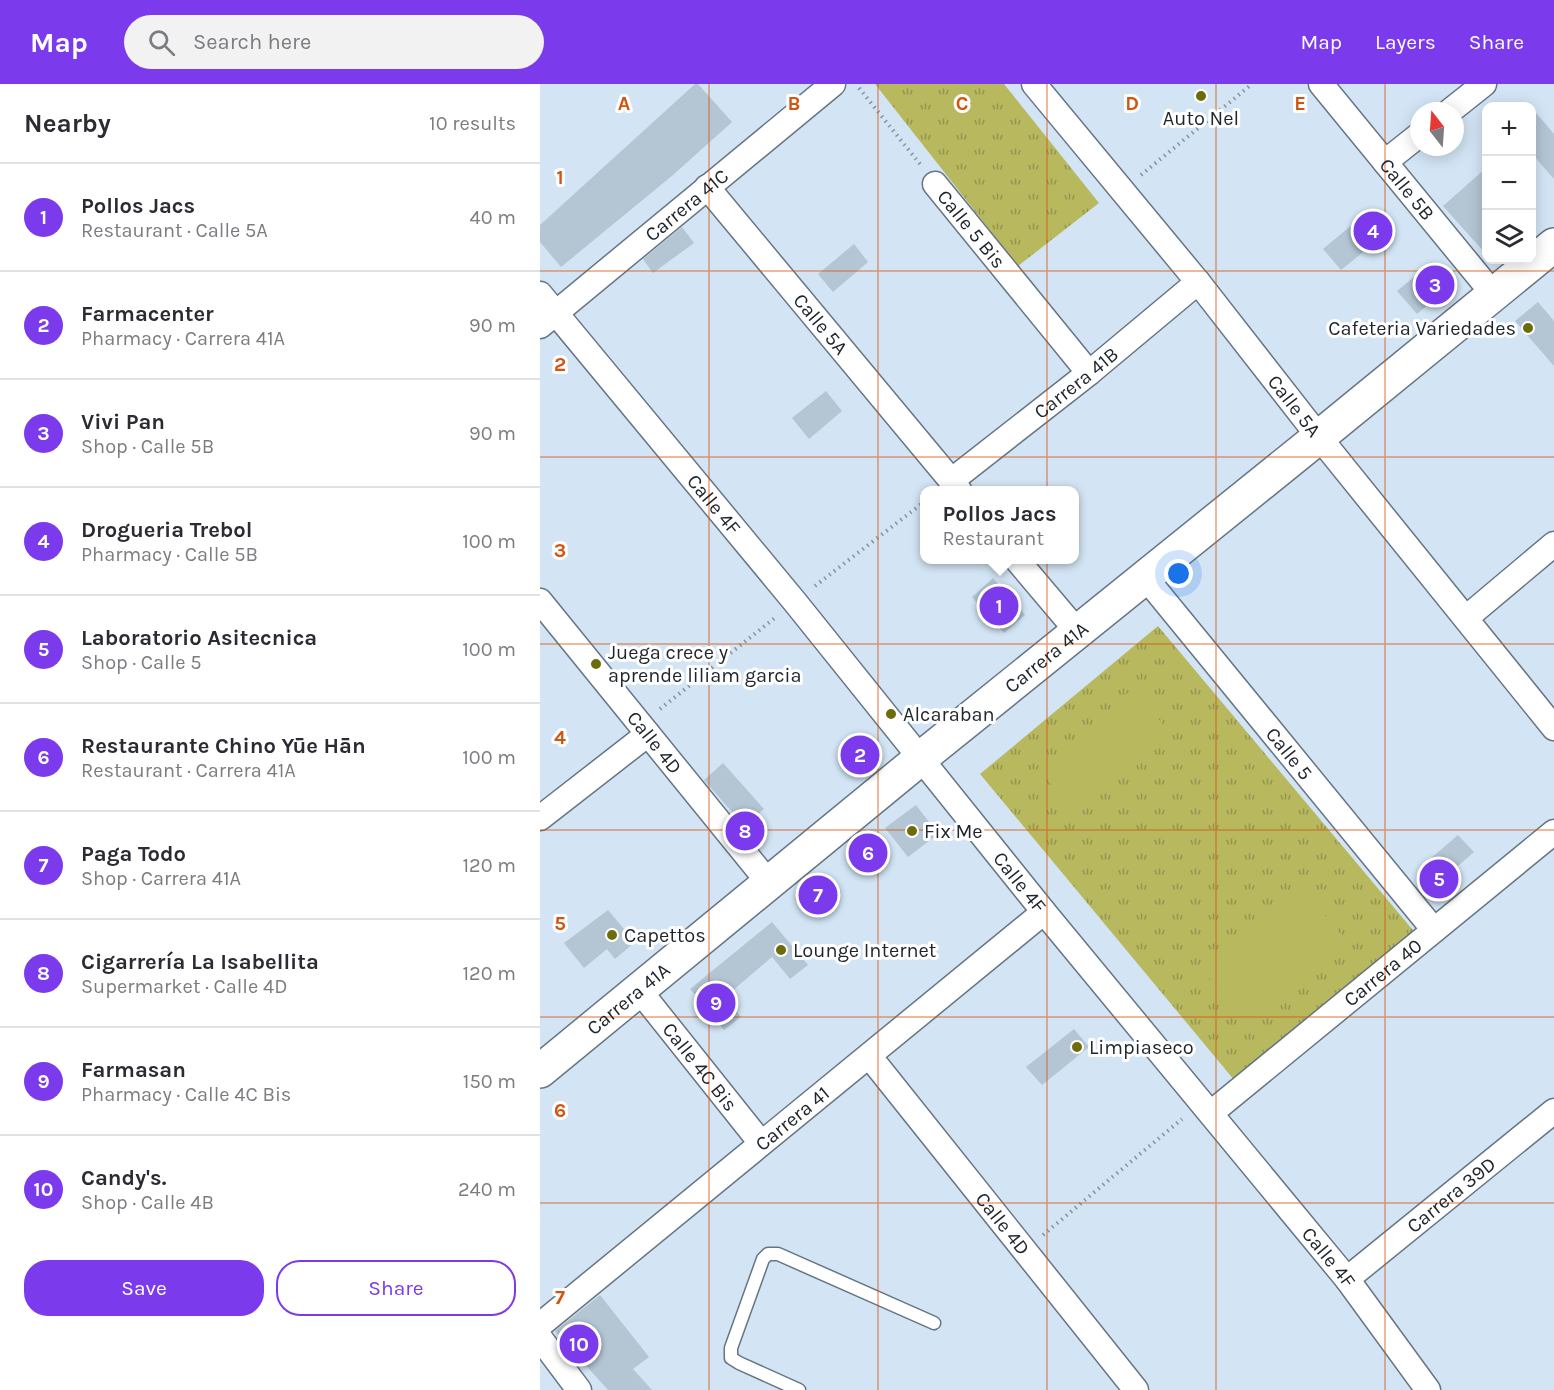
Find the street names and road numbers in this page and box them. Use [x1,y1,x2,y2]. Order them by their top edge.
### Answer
street label: Calle 5B [1375,154,1439,225]
street label: Carrera 41C [640,164,733,246]
street label: Calle 5 Bis [933,185,1010,273]
street label: Calle 5A [789,289,853,359]
street label: Carrera 41B [1029,342,1123,423]
street label: Calle 5A [1263,370,1326,441]
street label: Calle 4F [683,470,746,539]
street label: Carrera 41A [1000,617,1093,697]
street label: Calle 4D [623,706,687,778]
street label: Calle 5 [1261,723,1318,784]
street label: Calle 4F [989,847,1051,917]
street label: Carrera 40 [1339,934,1426,1011]
street label: Carrera 41A [582,958,674,1039]
street label: Calle 4C Bis [658,1018,742,1115]
street label: Carrera 41 [751,1081,834,1155]
street label: Carrera 39D [1402,1152,1500,1237]
street label: Calle 4D [971,1187,1035,1259]
street label: Calle 4F [1297,1222,1361,1292]

